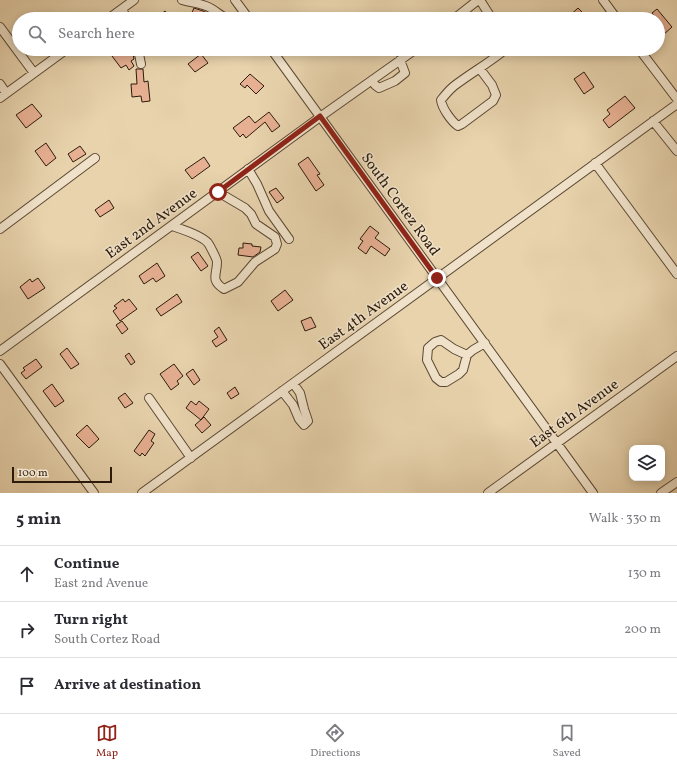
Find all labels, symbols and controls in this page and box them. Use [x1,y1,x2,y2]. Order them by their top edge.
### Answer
search box [12,12,665,56]
icon: search [26,23,48,45]
text: Search here [58,24,135,45]
street label: South Cortez Road [355,149,444,261]
route start [209,183,227,201]
street label: East 2nd Avenue [102,184,202,265]
route end [428,269,446,287]
street label: East 4th Avenue [315,276,413,356]
street label: East 6th Avenue [526,375,624,454]
map controls [629,445,665,481]
button: layers [629,445,665,481]
scale bar [12,465,112,484]
text: 100 m [18,466,48,481]
text: 5 min [16,508,61,531]
text: Walk · 330 m [589,510,661,528]
text: Continue [54,554,119,575]
icon: ahead [16,563,38,585]
text: 130 m [628,565,661,583]
text: East 2nd Avenue [54,575,148,593]
text: Turn right [54,610,128,631]
icon: right [16,619,38,641]
text: 200 m [624,621,661,639]
text: South Cortez Road [54,631,160,649]
icon: arrive [16,675,38,697]
text: Arrive at destination [54,675,201,696]
tab: Map [96,722,118,761]
tab: Directions [310,722,361,761]
tab: Saved [553,722,581,761]

